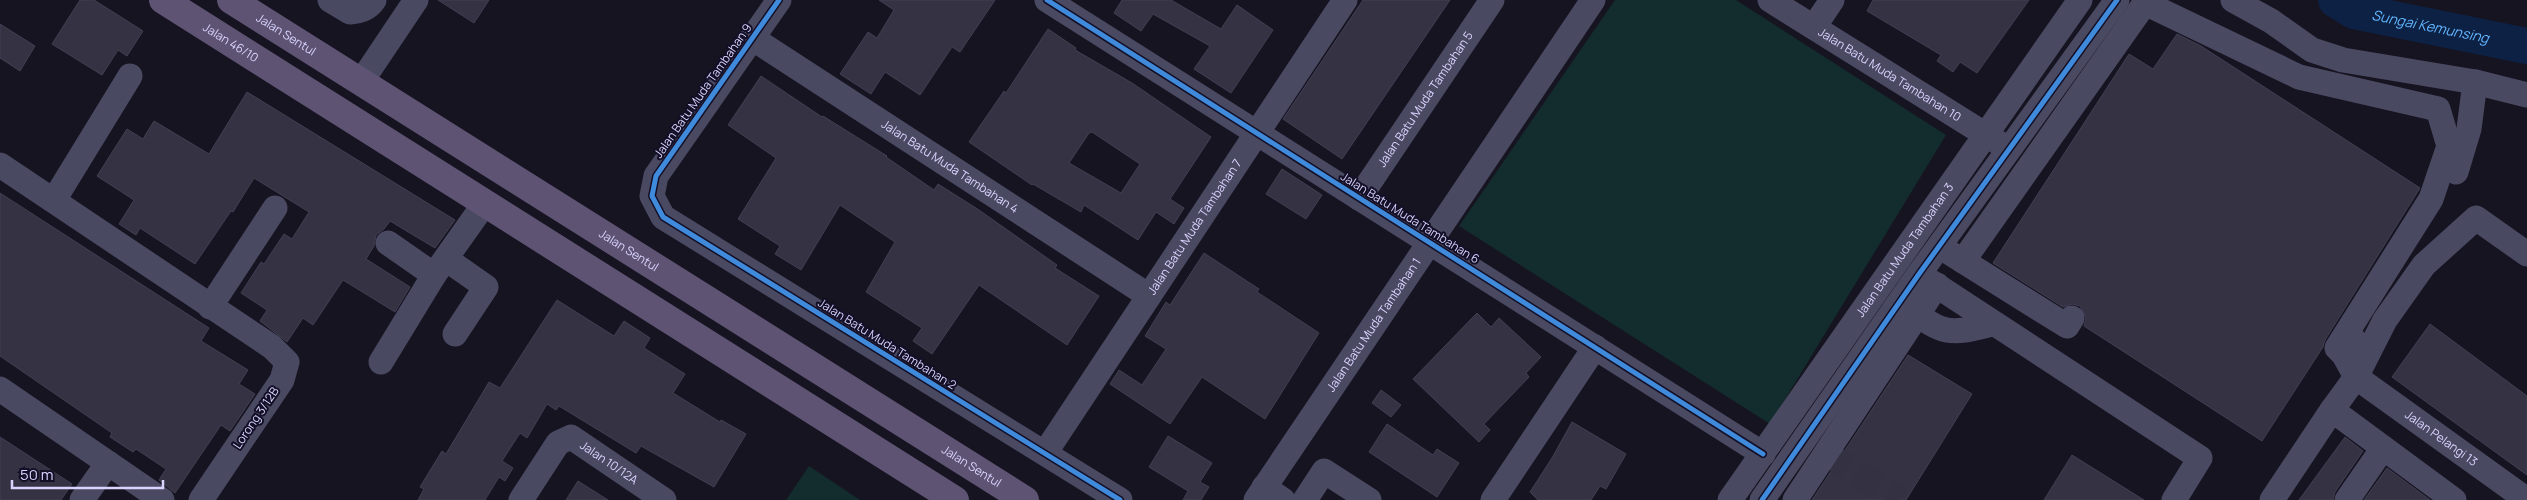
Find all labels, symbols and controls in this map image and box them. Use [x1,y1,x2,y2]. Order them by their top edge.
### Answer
water label: Sungai Kemunsing [2370,5,2492,47]
street label: Jalan Sentul [253,9,319,59]
street label: Jalan 46/10 [200,18,262,66]
street label: Jalan Batu Muda Tambahan 9 [650,20,756,161]
street label: Jalan Batu Muda Tambahan 10 [1815,23,1965,125]
street label: Jalan Batu Muda Tambahan 5 [1373,28,1477,170]
street label: Jalan Batu Muda Tambahan 4 [878,115,1022,217]
street label: Jalan Batu Muda Tambahan 7 [1143,156,1245,298]
street label: Jalan Batu Muda Tambahan 6 [1338,168,1483,267]
street label: Jalan Batu Muda Tambahan 3 [1852,179,1957,320]
street label: Jalan Sentul [596,225,662,275]
street label: Jalan Batu Muda Tambahan 1 [1322,254,1425,395]
street label: Jalan Batu Muda Tambahan 2 [815,294,960,393]
street label: Lorong 3/12B [229,383,283,452]
street label: Jalan Pelangi 13 [2402,406,2481,470]
street label: Jalan 10/12A [577,436,642,488]
street label: Jalan Sentul [939,441,1005,491]
scale bar [12,458,164,490]
text: 50 m [20,464,54,485]

